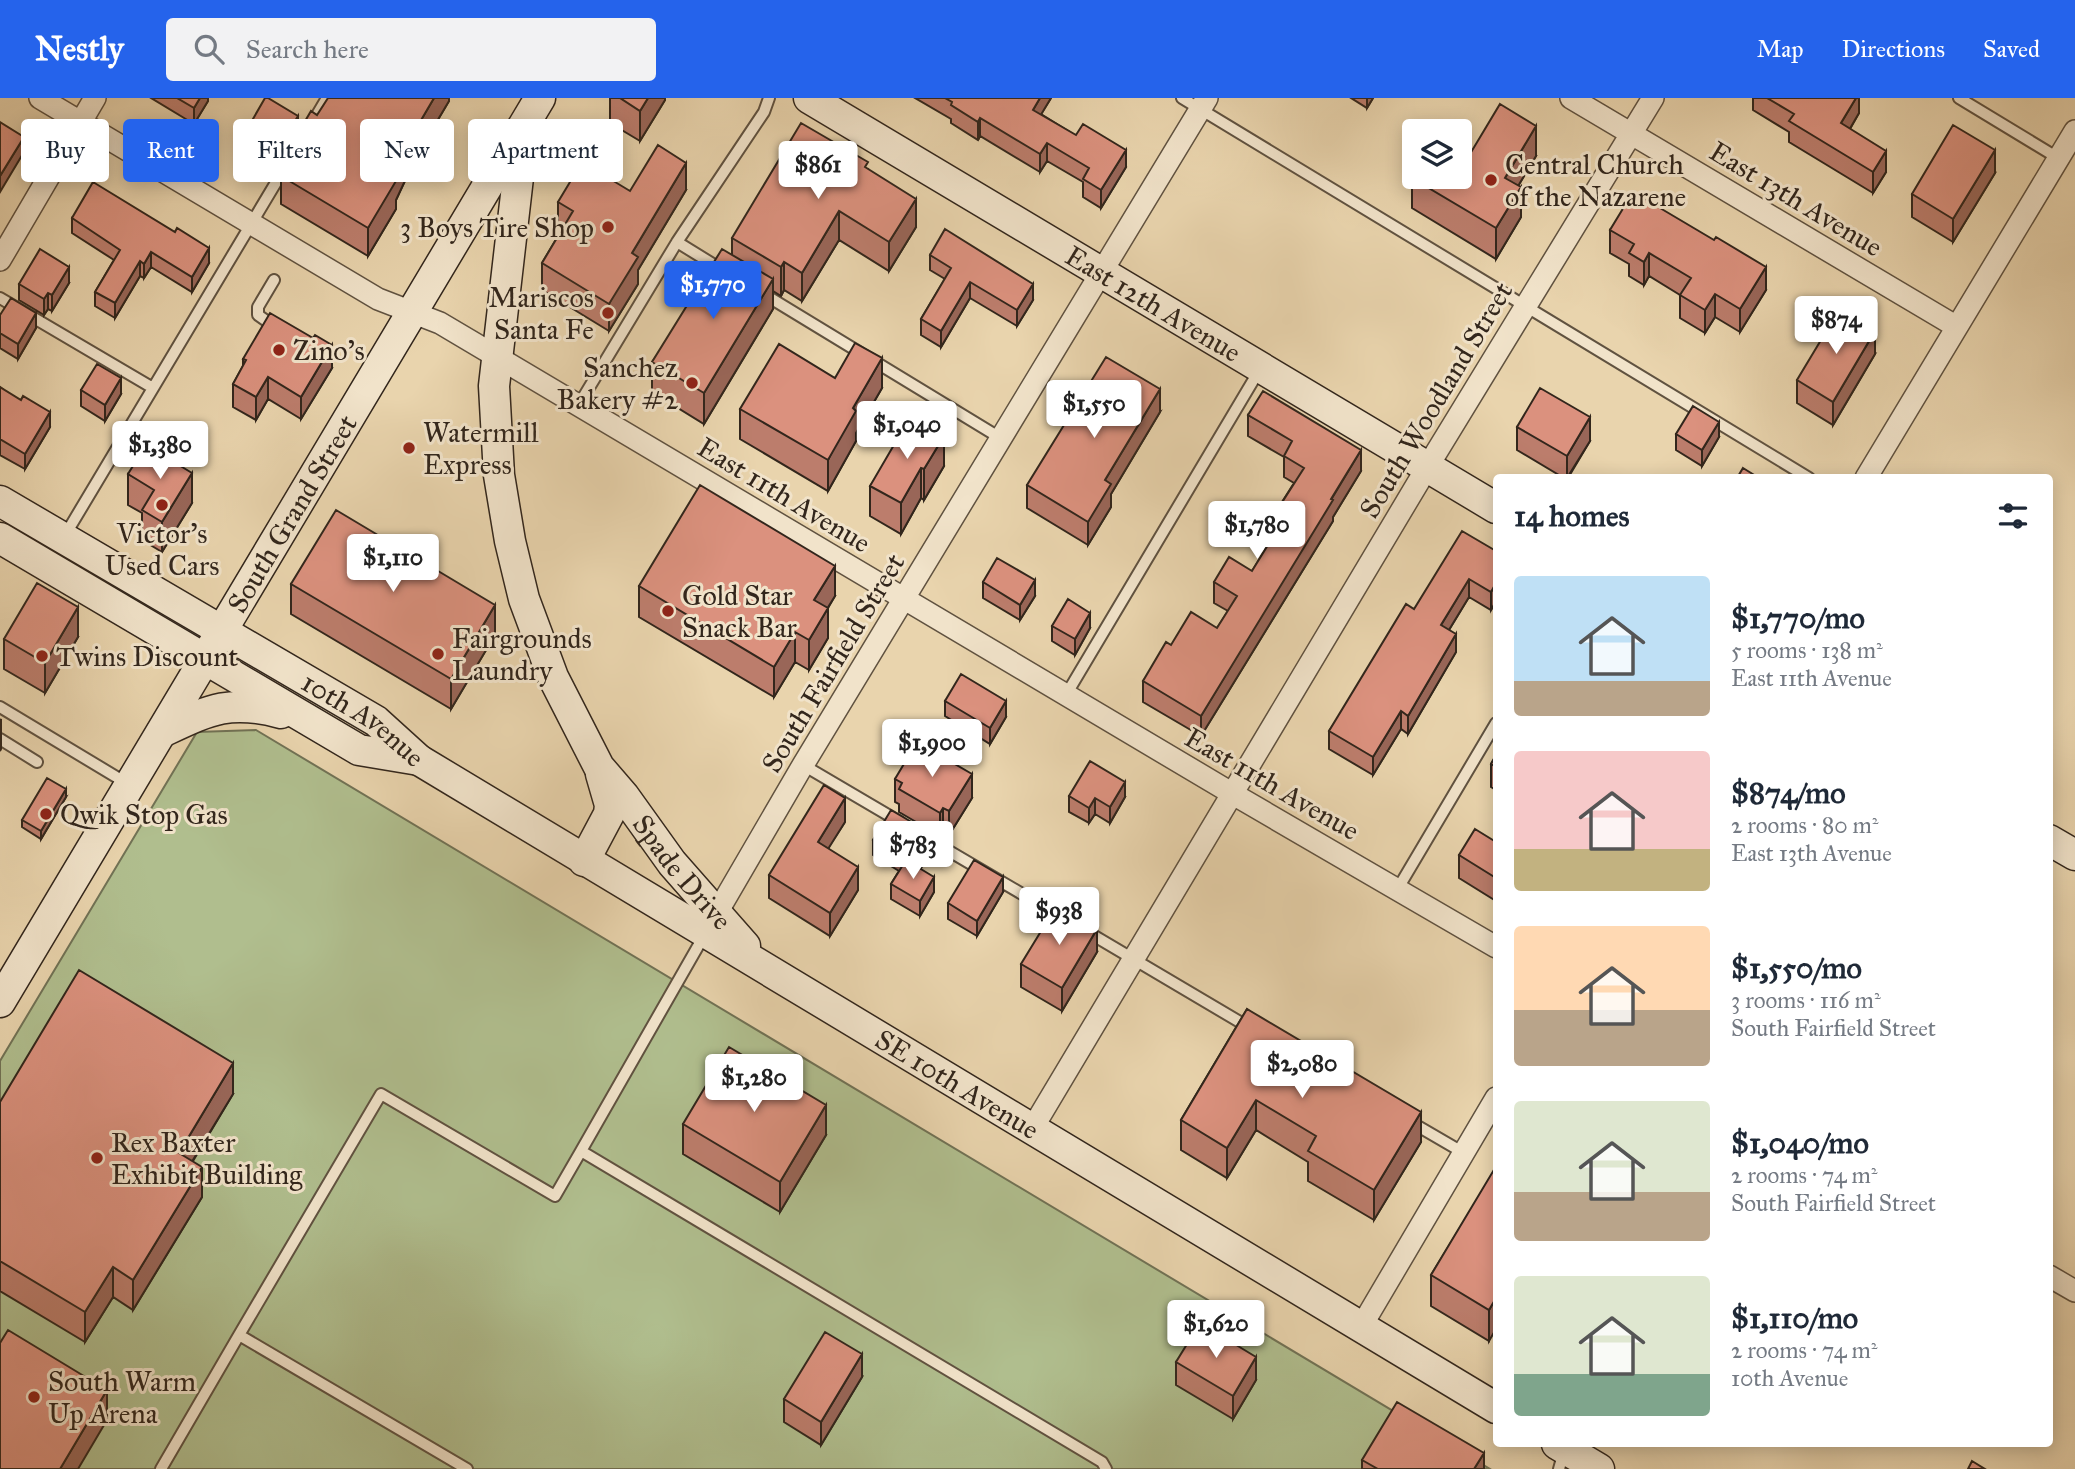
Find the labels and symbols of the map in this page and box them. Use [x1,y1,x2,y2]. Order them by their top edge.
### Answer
street label: East 13th Avenue [1703,134,1889,264]
pin: $861 [777,141,859,201]
place label: Central Church of the Nazarene [1505,147,1686,214]
marker: Central Church of the Nazarene [1483,172,1499,188]
place label: 3 Boys Tire Shop [400,210,594,245]
marker: 3 Boys Tire Shop [600,219,616,235]
street label: East 12th Avenue [1059,238,1248,369]
pin: $1,770 [656,262,770,321]
street label: South Woodland Street [1352,276,1520,524]
place label: Mariscos Santa Fe [489,280,594,347]
pin: $874 [1795,296,1877,356]
marker: Mariscos Santa Fe [600,305,616,321]
place label: Zino's [293,333,365,368]
marker: Zino's [271,342,287,358]
place label: Sanchez Bakery #2 [557,350,678,417]
marker: Sanchez Bakery #2 [684,375,700,391]
pin: $1,550 [1037,380,1151,440]
pin: $1,040 [850,402,964,461]
street label: South Grand Street [219,408,364,619]
place label: Watermill Express [423,415,539,482]
pin: $1,380 [103,422,217,481]
street label: East 11th Avenue [691,430,877,560]
marker: Watermill Express [401,440,417,456]
marker: Victor's Used Cars [154,497,170,513]
pin: $1,780 [1200,502,1314,561]
place label: Victor's Used Cars [104,516,220,583]
pin: $1,110 [336,534,450,594]
street label: South Fairfield Street [754,547,912,779]
place label: Gold Star Snack Bar [682,578,797,645]
marker: Gold Star Snack Bar [660,603,676,619]
place label: Fairgrounds Laundry [452,621,592,688]
place label: Twins Discount [56,639,238,674]
marker: Fairgrounds Laundry [430,646,446,662]
marker: Twins Discount [34,648,50,664]
street label: 10th Avenue [295,664,432,774]
pin: $1,900 [875,720,989,779]
street label: East 11th Avenue [1178,720,1366,848]
place label: Qwik Stop Gas [60,797,228,832]
marker: Qwik Stop Gas [38,806,54,822]
street label: Spade Drive [625,808,740,937]
pin: $783 [872,822,954,881]
pin: $938 [1018,888,1100,947]
street label: SE 10th Avenue [869,1021,1046,1147]
pin: $2,080 [1245,1040,1359,1100]
pin: $1,280 [697,1054,811,1114]
place label: Rex Baxter Exhibit Building [111,1125,303,1192]
marker: Rex Baxter Exhibit Building [89,1150,105,1166]
pin: $1,620 [1159,1300,1273,1360]
place label: South Warm Up Arena [48,1364,196,1431]
marker: South Warm Up Arena [26,1389,42,1405]

